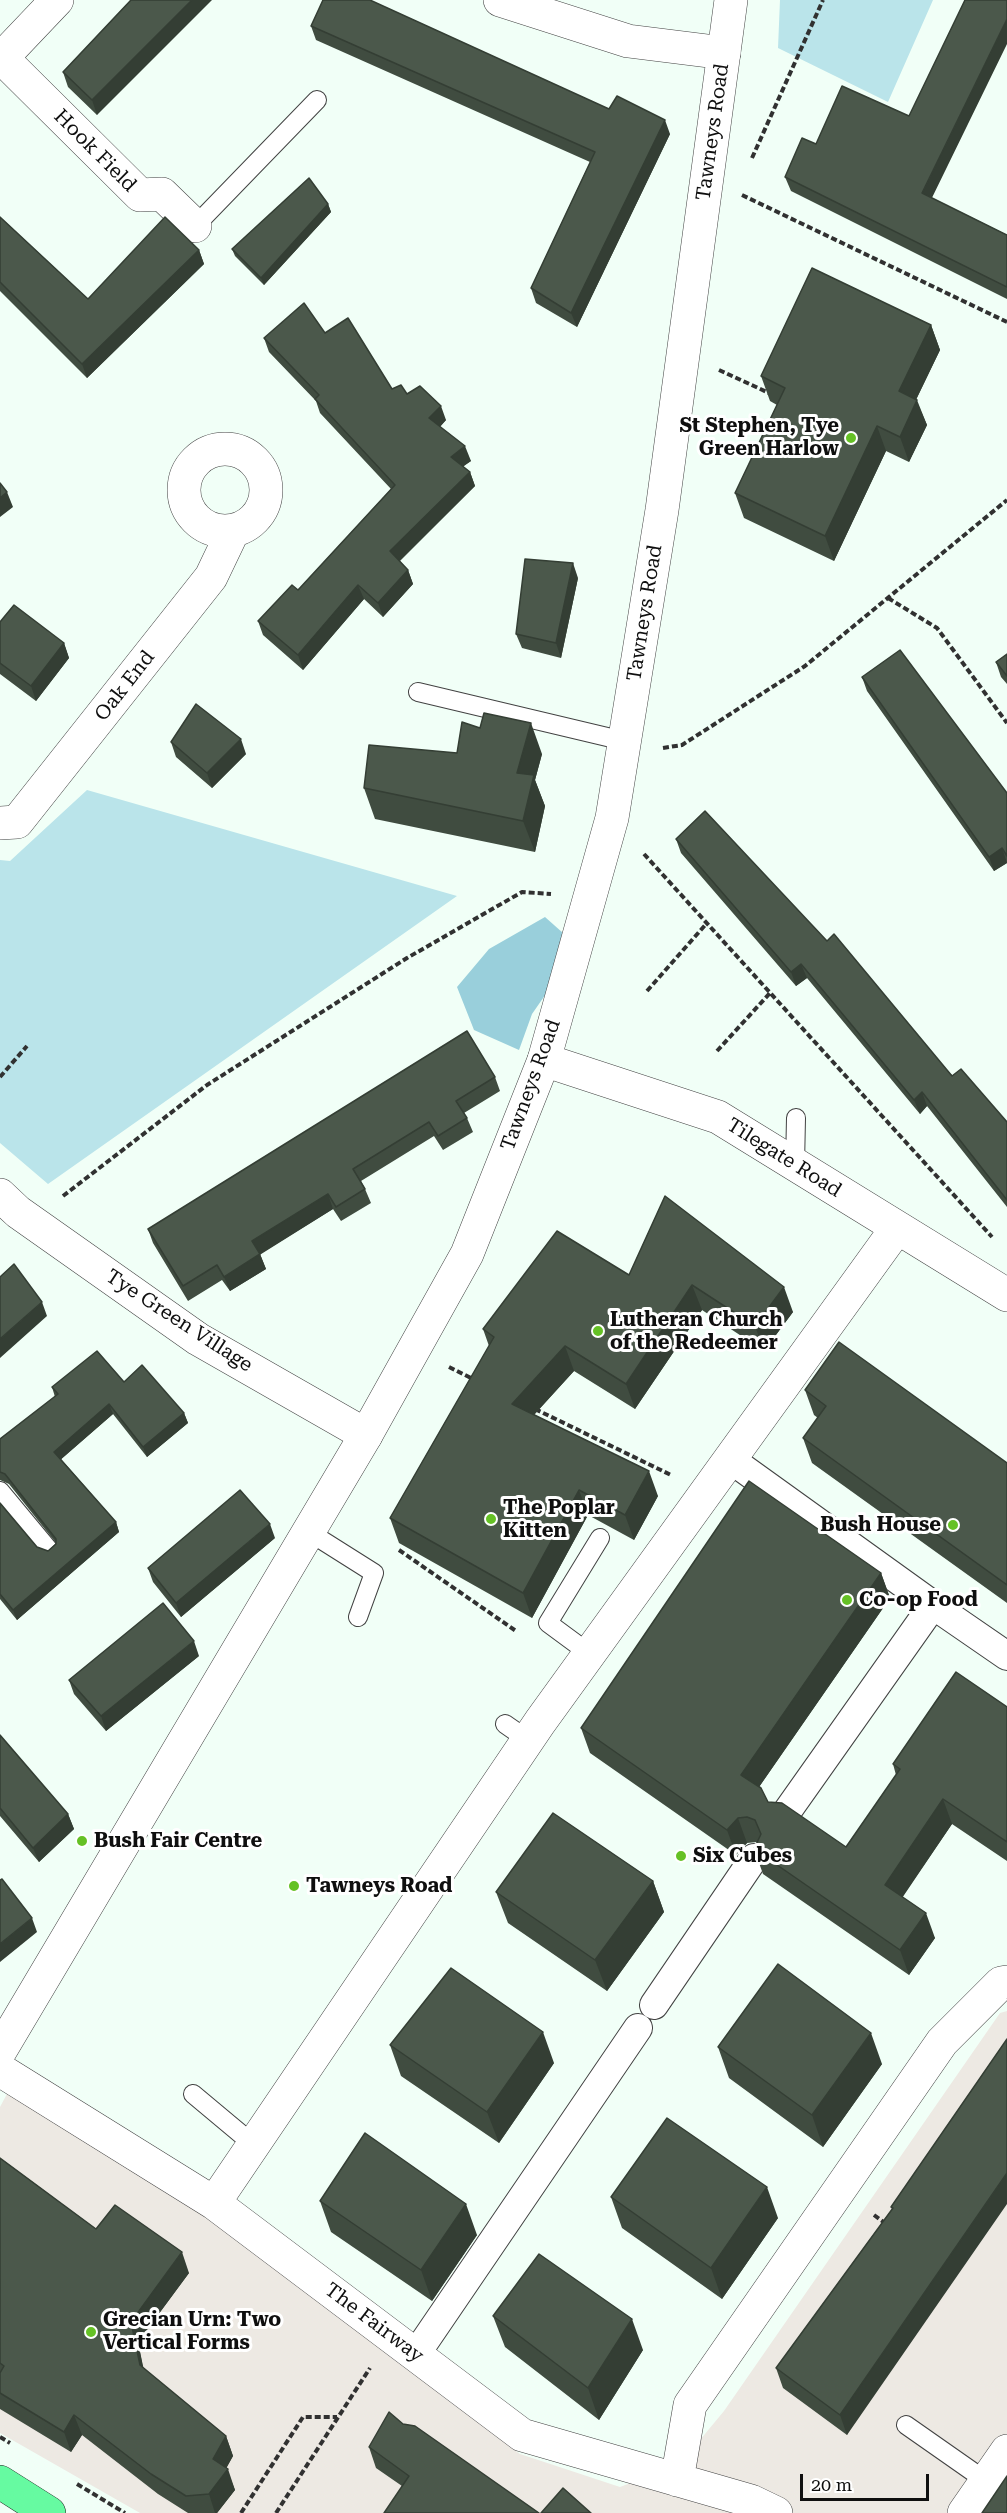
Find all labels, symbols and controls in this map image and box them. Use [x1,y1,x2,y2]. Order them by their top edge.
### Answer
street label: Tawneys Road [692,62,734,202]
street label: Hook Field [49,105,141,197]
place label: St Stephen, Tye Green Harlow [679,414,839,461]
marker: St Stephen, Tye Green Harlow [844,431,858,445]
street label: Tawneys Road [622,543,668,683]
street label: Oak End [90,646,160,726]
street label: Tawneys Road [496,1016,566,1154]
street label: Tilegate Road [722,1113,846,1203]
street label: Tye Green Village [101,1265,257,1377]
place label: Lutheran Church of the Redeemer [610,1308,783,1355]
marker: Lutheran Church of the Redeemer [591,1324,605,1338]
place label: The Poplar Kitten [503,1496,615,1543]
marker: The Poplar Kitten [484,1512,498,1526]
place label: Bush House [820,1513,941,1537]
marker: Bush House [946,1518,960,1532]
place label: Co-op Food [859,1588,978,1612]
marker: Co-op Food [840,1593,854,1607]
place label: Bush Fair Centre [94,1829,262,1853]
marker: Bush Fair Centre [75,1834,89,1848]
place label: Six Cubes [693,1844,792,1868]
marker: Six Cubes [674,1849,688,1863]
place label: Tawneys Road [306,1874,452,1898]
marker: Tawneys Road [287,1879,301,1893]
street label: The Fairway [320,2278,428,2368]
place label: Grecian Urn: Two Vertical Forms [103,2308,281,2355]
marker: Grecian Urn: Two Vertical Forms [84,2325,98,2339]
scale bar [803,2462,932,2500]
text: 20 m [811,2474,852,2495]

